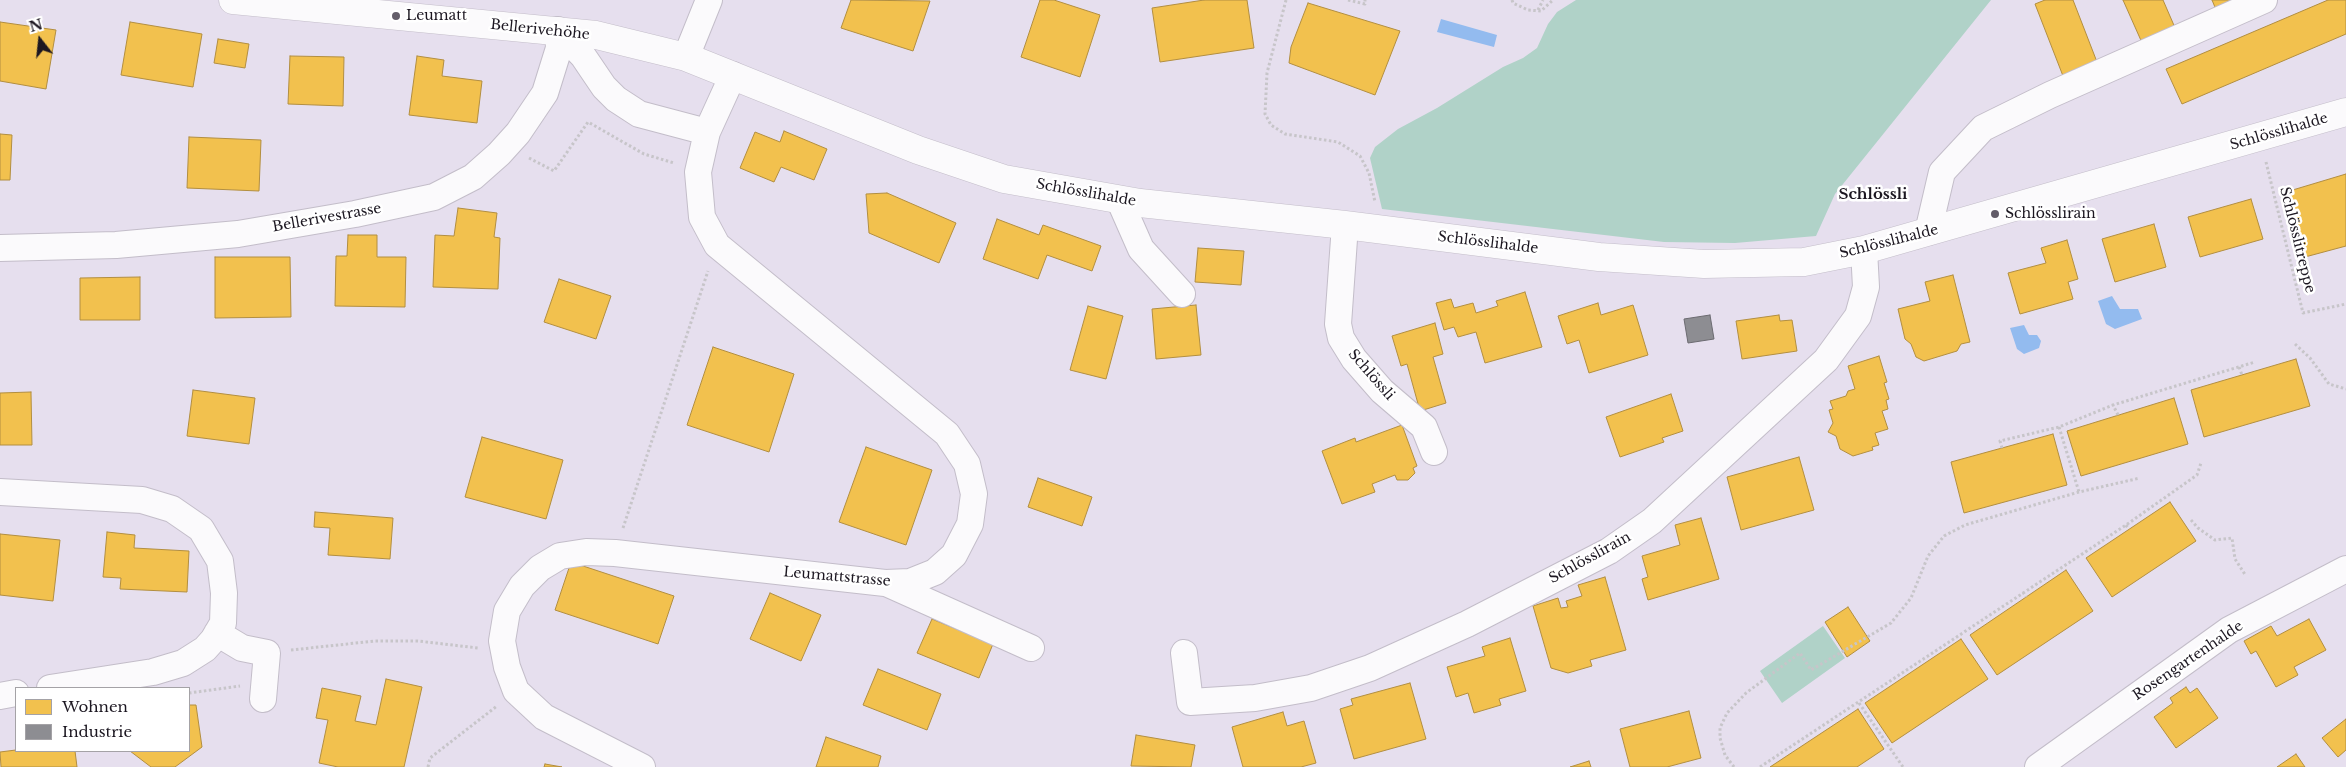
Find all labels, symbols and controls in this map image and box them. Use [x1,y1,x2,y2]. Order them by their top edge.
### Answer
place label: Leumatt [406,8,467,24]
marker: Leumatt [390,10,402,22]
north arrow [15,15,65,65]
text: N [27,15,45,36]
street label: Bellerivehöhe [489,16,591,44]
street label: Schlösslihalde [2228,110,2330,154]
street label: Schlösslihalde [1035,176,1137,210]
street label: Schlösslitreppe [2276,185,2318,295]
district label: Schlössli [1838,186,1908,204]
street label: Bellerivestrasse [271,200,383,236]
place label: Schlösslirain [2005,206,2096,222]
marker: Schlösslirain [1989,208,2001,220]
street label: Schlösslihalde [1838,222,1940,262]
street label: Schlösslihalde [1437,228,1539,258]
street label: Schlössli [1344,346,1398,404]
street label: Schlösslirain [1546,529,1634,587]
street label: Leumattstrasse [783,564,891,590]
street label: Rosengartenhalde [2130,618,2246,704]
legend [15,687,190,752]
text: Wohnen [62,697,128,716]
text: Industrie [62,722,132,741]

